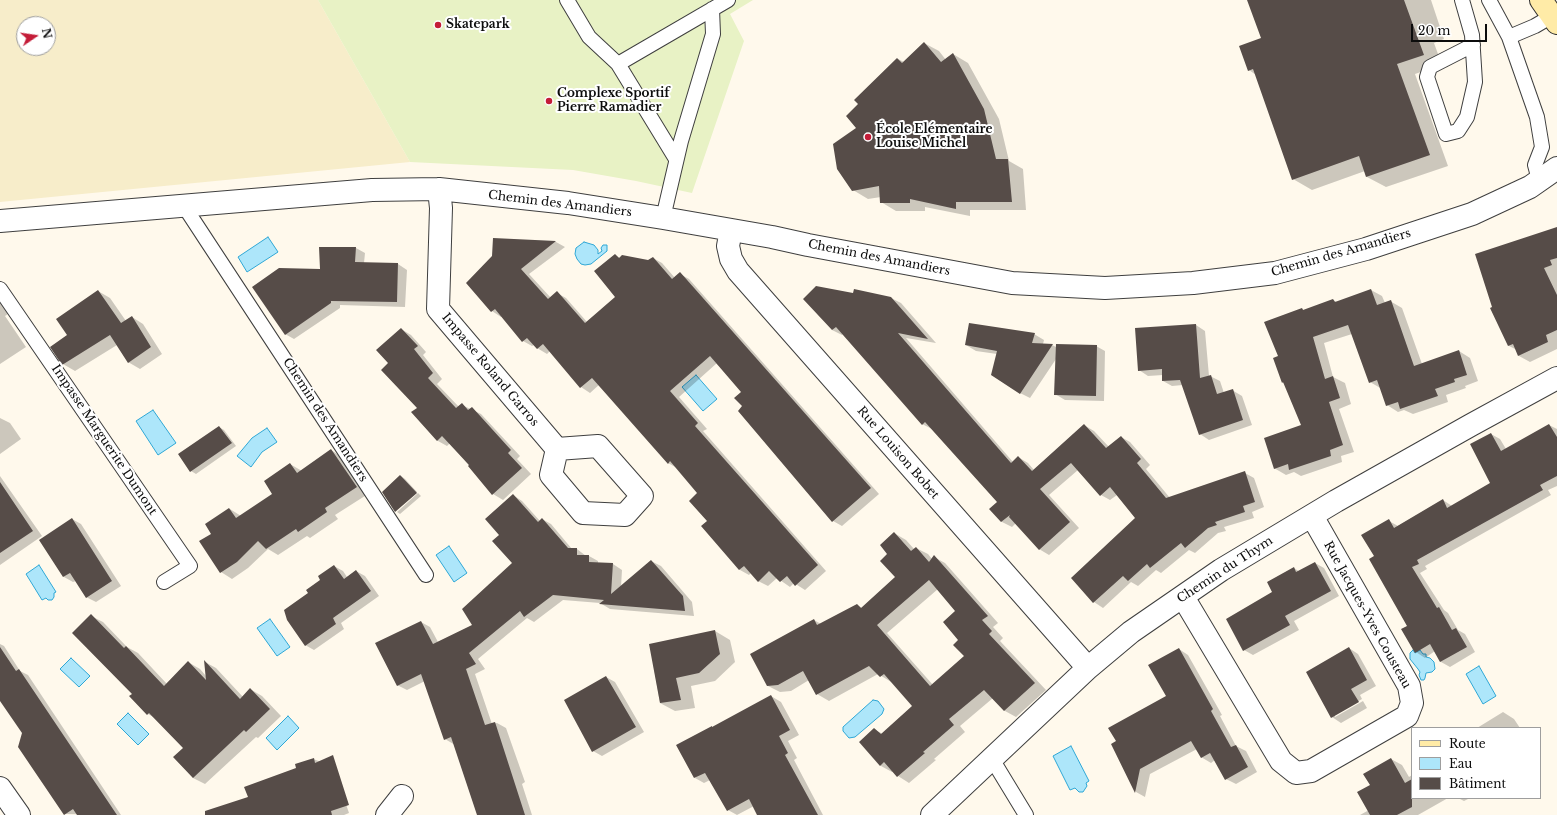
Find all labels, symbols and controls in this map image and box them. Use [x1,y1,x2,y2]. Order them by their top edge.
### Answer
north arrow [16,16,56,56]
scale bar [1413,16,1489,42]
place label: Skatepark [446,18,510,32]
marker: Skatepark [433,20,443,30]
text: 20 m [1418,23,1450,38]
text: N [39,27,55,40]
place label: Complexe Sportif Pierre Ramadier [557,87,670,115]
marker: Complexe Sportif Pierre Ramadier [544,96,554,106]
place label: École Elémentaire Louise Michel [876,123,993,151]
marker: École Elémentaire Louise Michel [863,132,873,142]
street label: Chemin des Amandiers [487,188,633,220]
street label: Chemin des Amandiers [1270,226,1412,280]
street label: Chemin des Amandiers [807,237,951,279]
street label: Impasse Roland Garros [438,311,542,429]
street label: Chemin des Amandiers [280,355,370,485]
street label: Impasse Marguerite Dumont [48,362,160,518]
street label: Rue Louison Bobet [854,404,942,502]
street label: Chemin du Thym [1174,534,1276,606]
street label: Rue Jacques-Yves Cousteau [1320,539,1414,691]
legend [1411,727,1541,799]
text: Route [1449,736,1486,751]
text: Eau [1449,756,1472,771]
text: Bâtiment [1449,776,1506,791]

